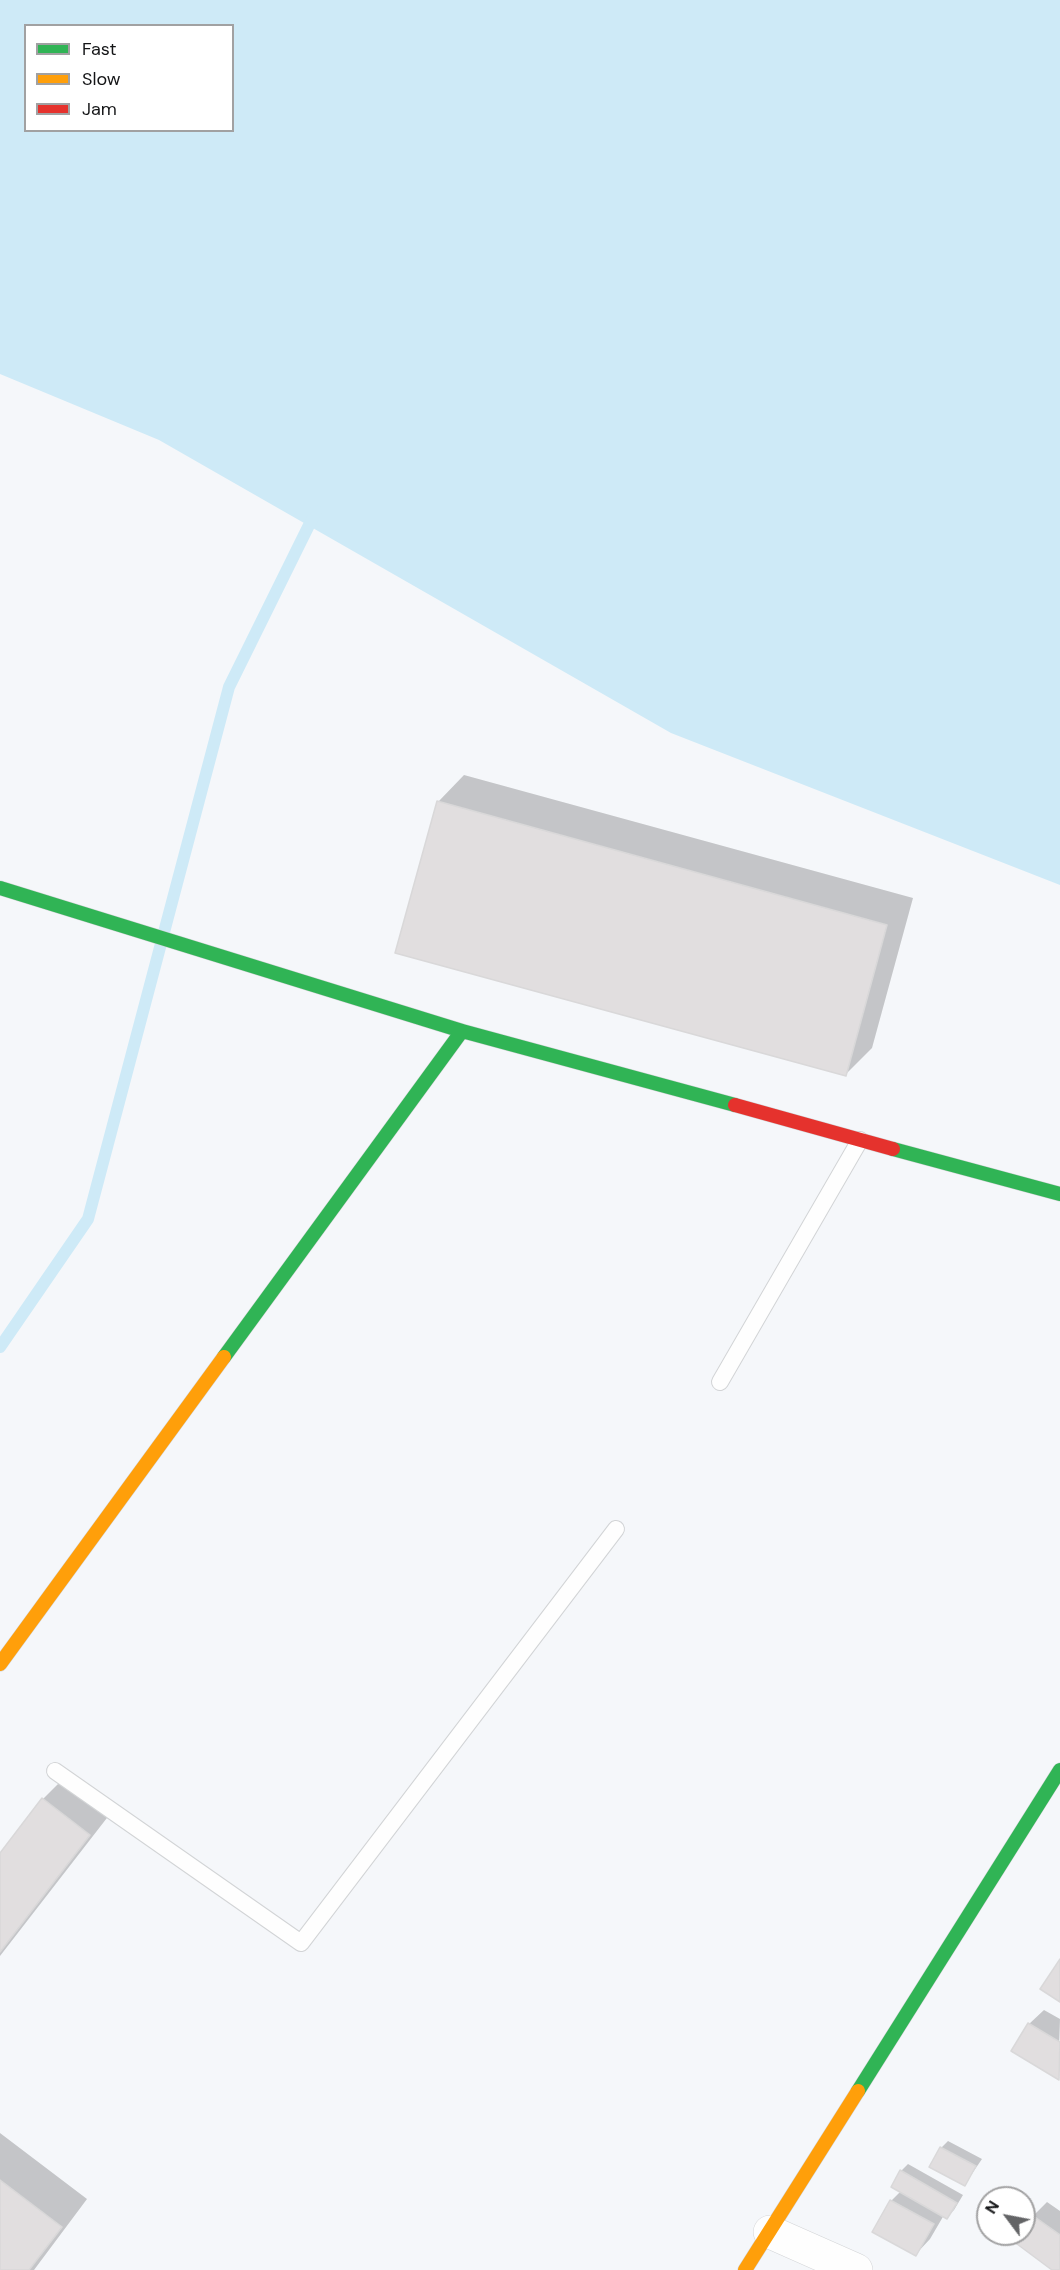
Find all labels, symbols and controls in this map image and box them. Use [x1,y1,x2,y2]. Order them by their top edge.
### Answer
legend [24,24,234,132]
text: Fast [82,37,117,61]
text: Slow [82,67,121,91]
text: Jam [82,97,117,121]
north arrow [976,2186,1036,2246]
text: N [980,2197,1004,2218]

